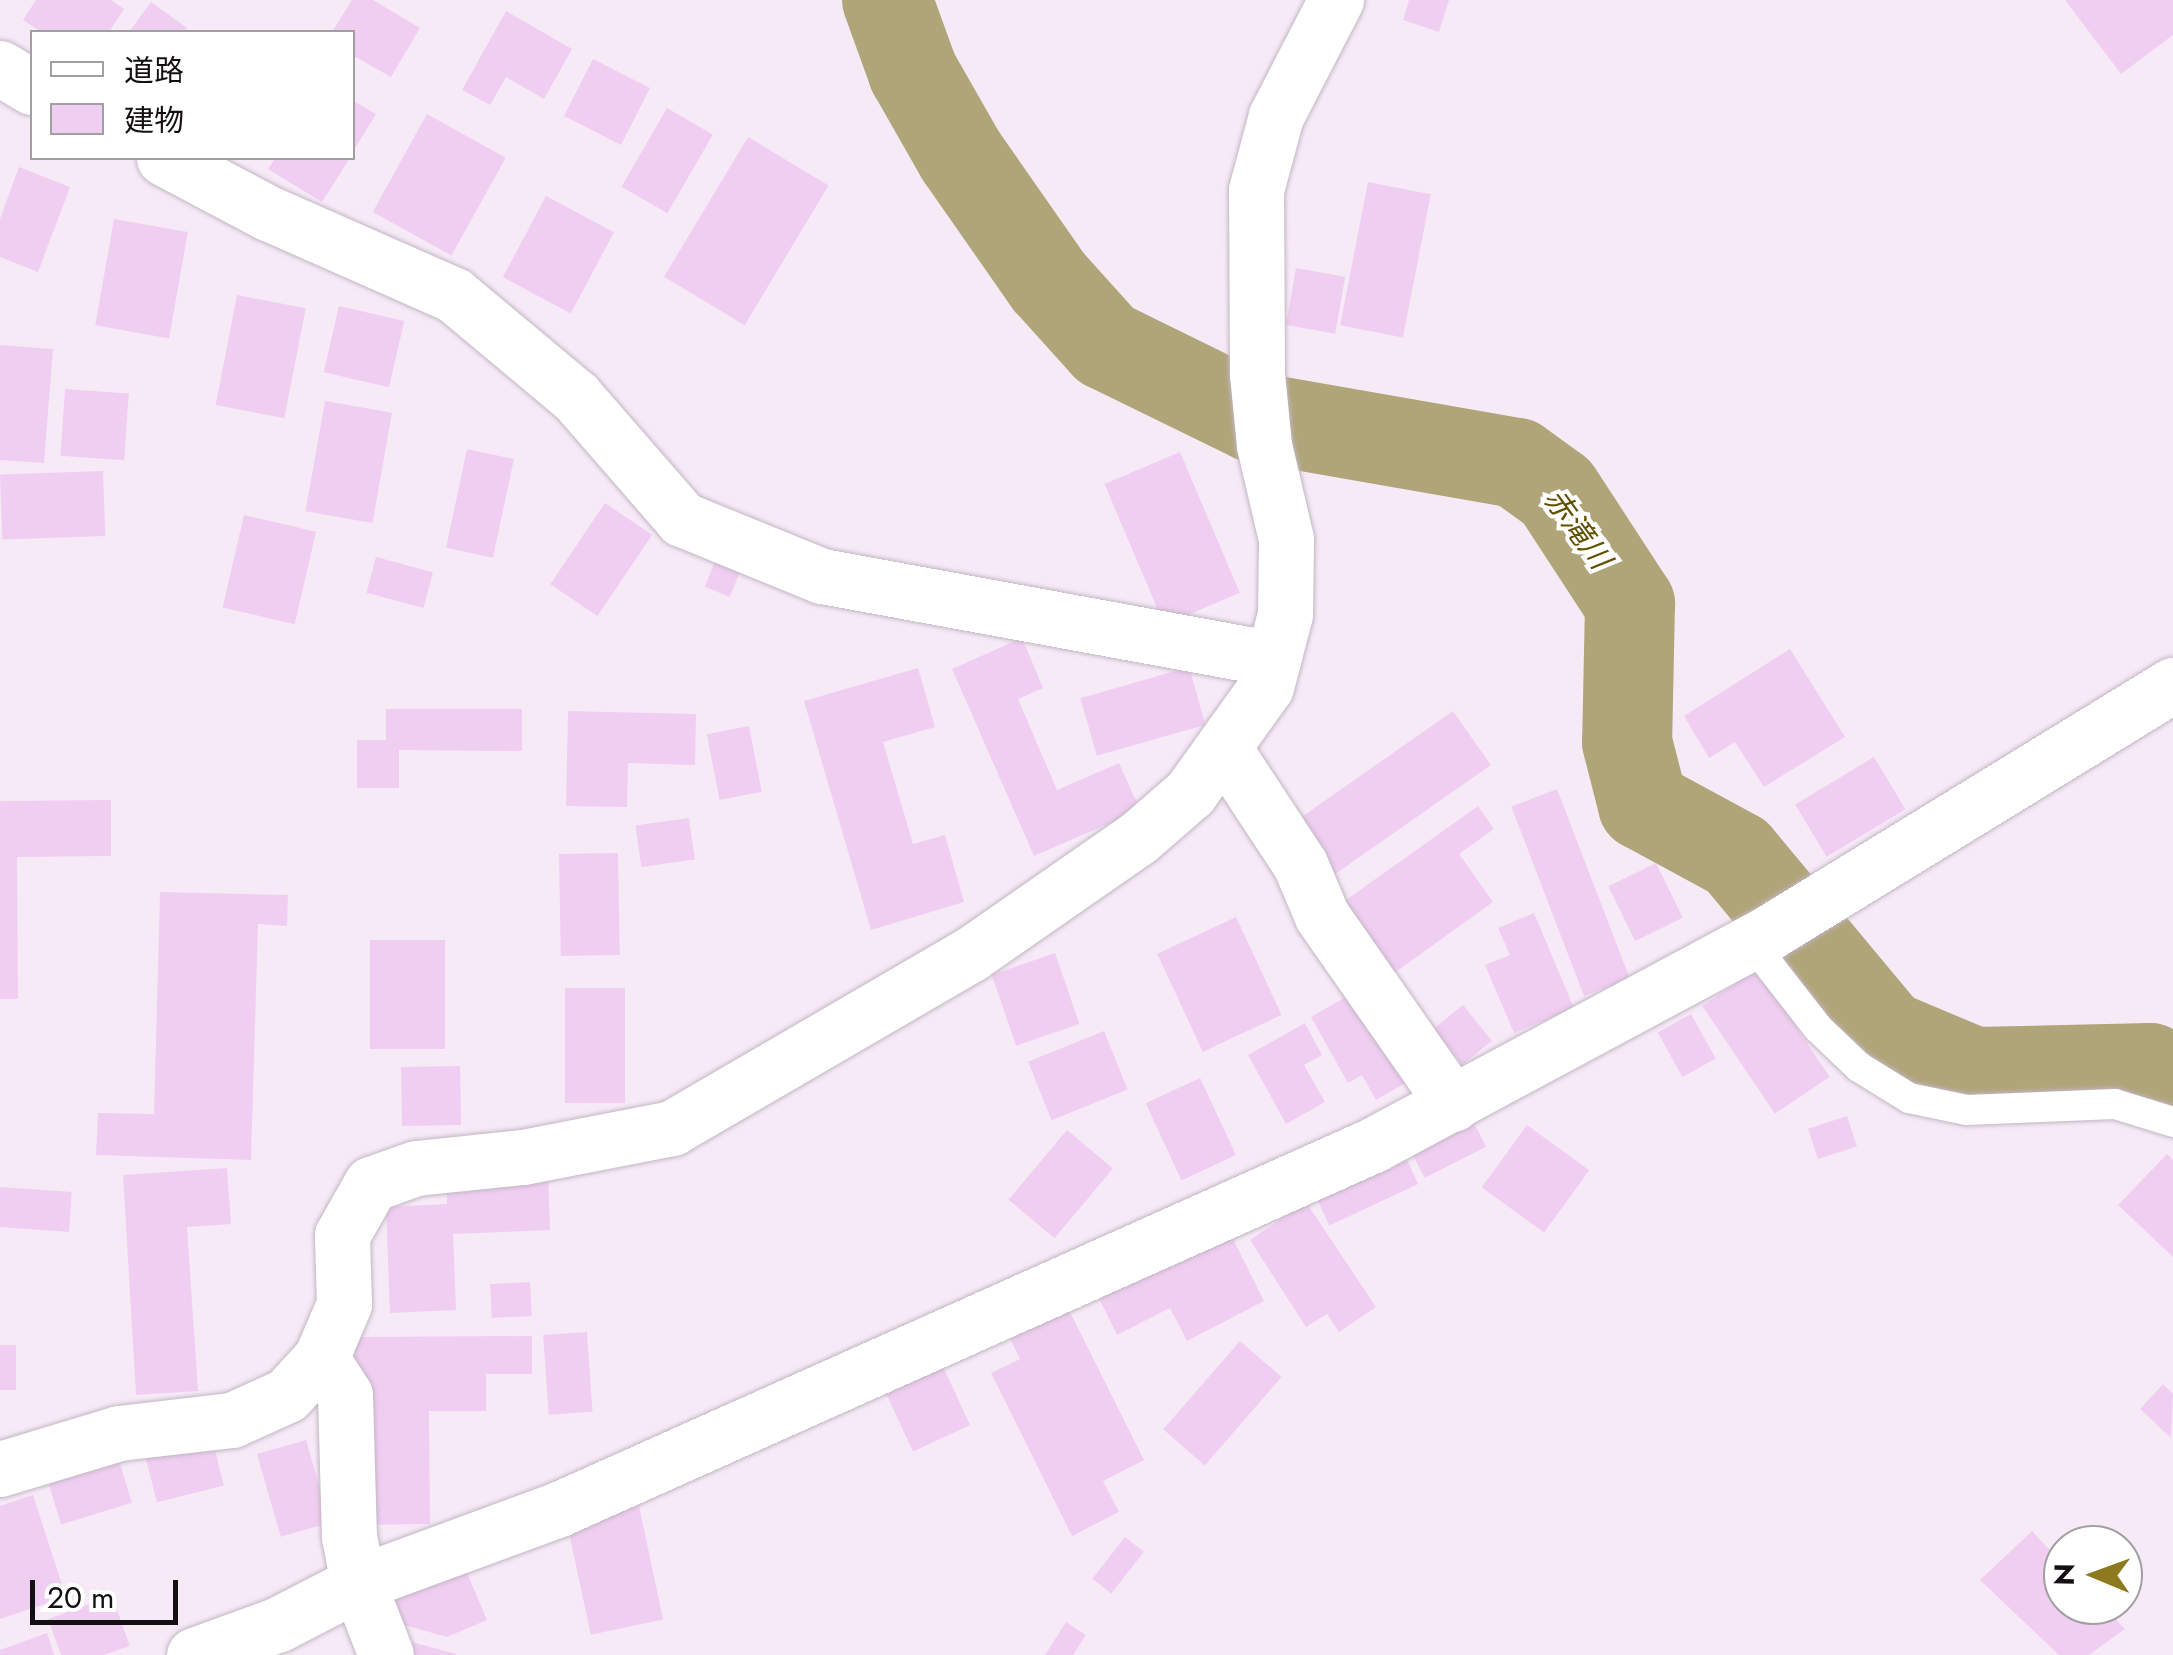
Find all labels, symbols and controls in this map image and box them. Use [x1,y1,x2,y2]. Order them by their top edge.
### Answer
legend [30,30,355,160]
text: 道路 [124,49,184,92]
text: 建物 [124,99,184,142]
water label: 赤滝川 [1536,482,1618,576]
north arrow [2043,1525,2143,1625]
scale bar [35,1560,182,1622]
text: N [2044,1563,2085,1586]
text: 20 m [47,1576,114,1619]

